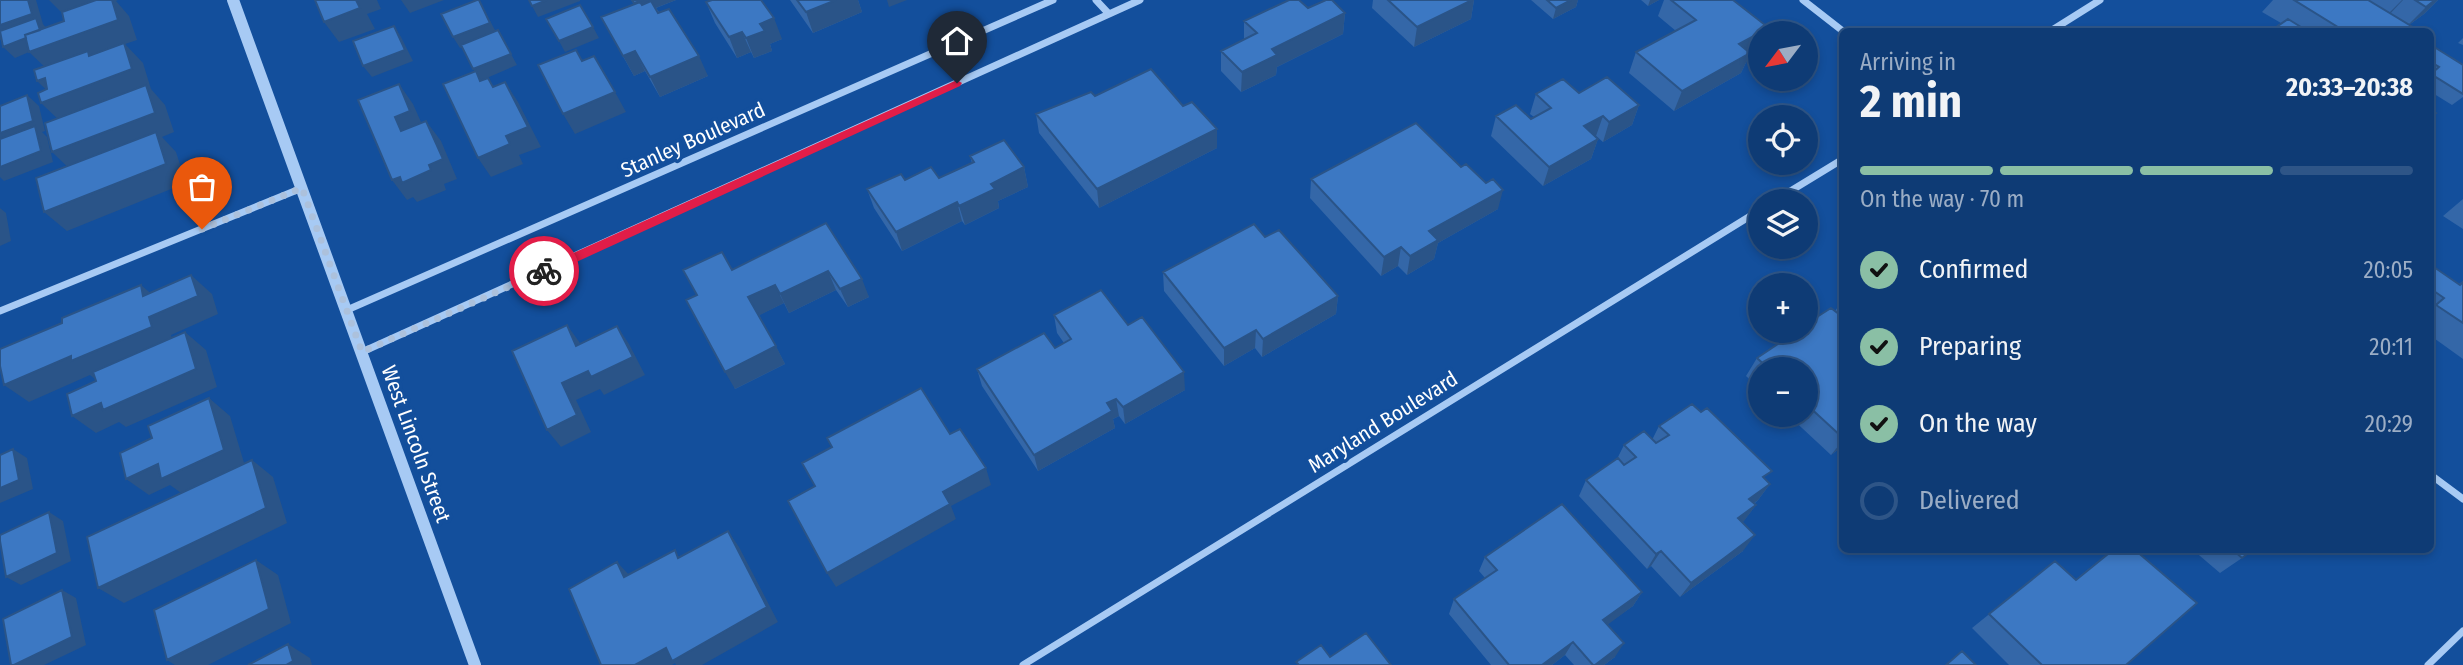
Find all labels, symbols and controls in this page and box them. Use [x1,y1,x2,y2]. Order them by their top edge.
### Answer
pin [927,11,987,83]
north arrow [1748,21,1818,91]
map controls [1748,21,1818,427]
icon: home [938,22,976,60]
text: Arriving in [1860,48,1956,76]
text: 20:33–20:38 [2286,72,2413,103]
text: 2 min [1860,74,1962,129]
street label: Stanley Boulevard [617,97,769,183]
button: locate [1748,105,1818,175]
pin [172,157,232,229]
icon: bag [183,168,221,206]
text: On the way · 70 m [1860,185,2024,213]
button: layers [1748,189,1818,259]
courier [509,236,579,306]
icon: check [1860,251,1898,289]
icon: bike [525,252,563,290]
text: Confirmed [1919,254,2029,285]
text: 20:05 [2363,256,2413,284]
button: + [1748,273,1818,343]
icon: check [1860,328,1898,366]
text: Preparing [1919,331,2021,362]
text: 20:11 [2369,333,2413,361]
button: − [1748,357,1818,427]
street label: West Lincoln Street [376,362,457,526]
street label: Maryland Boulevard [1303,366,1463,478]
icon: check [1860,405,1898,443]
text: On the way [1919,408,2037,439]
text: 20:29 [2365,410,2413,438]
text: Delivered [1919,485,2020,516]

